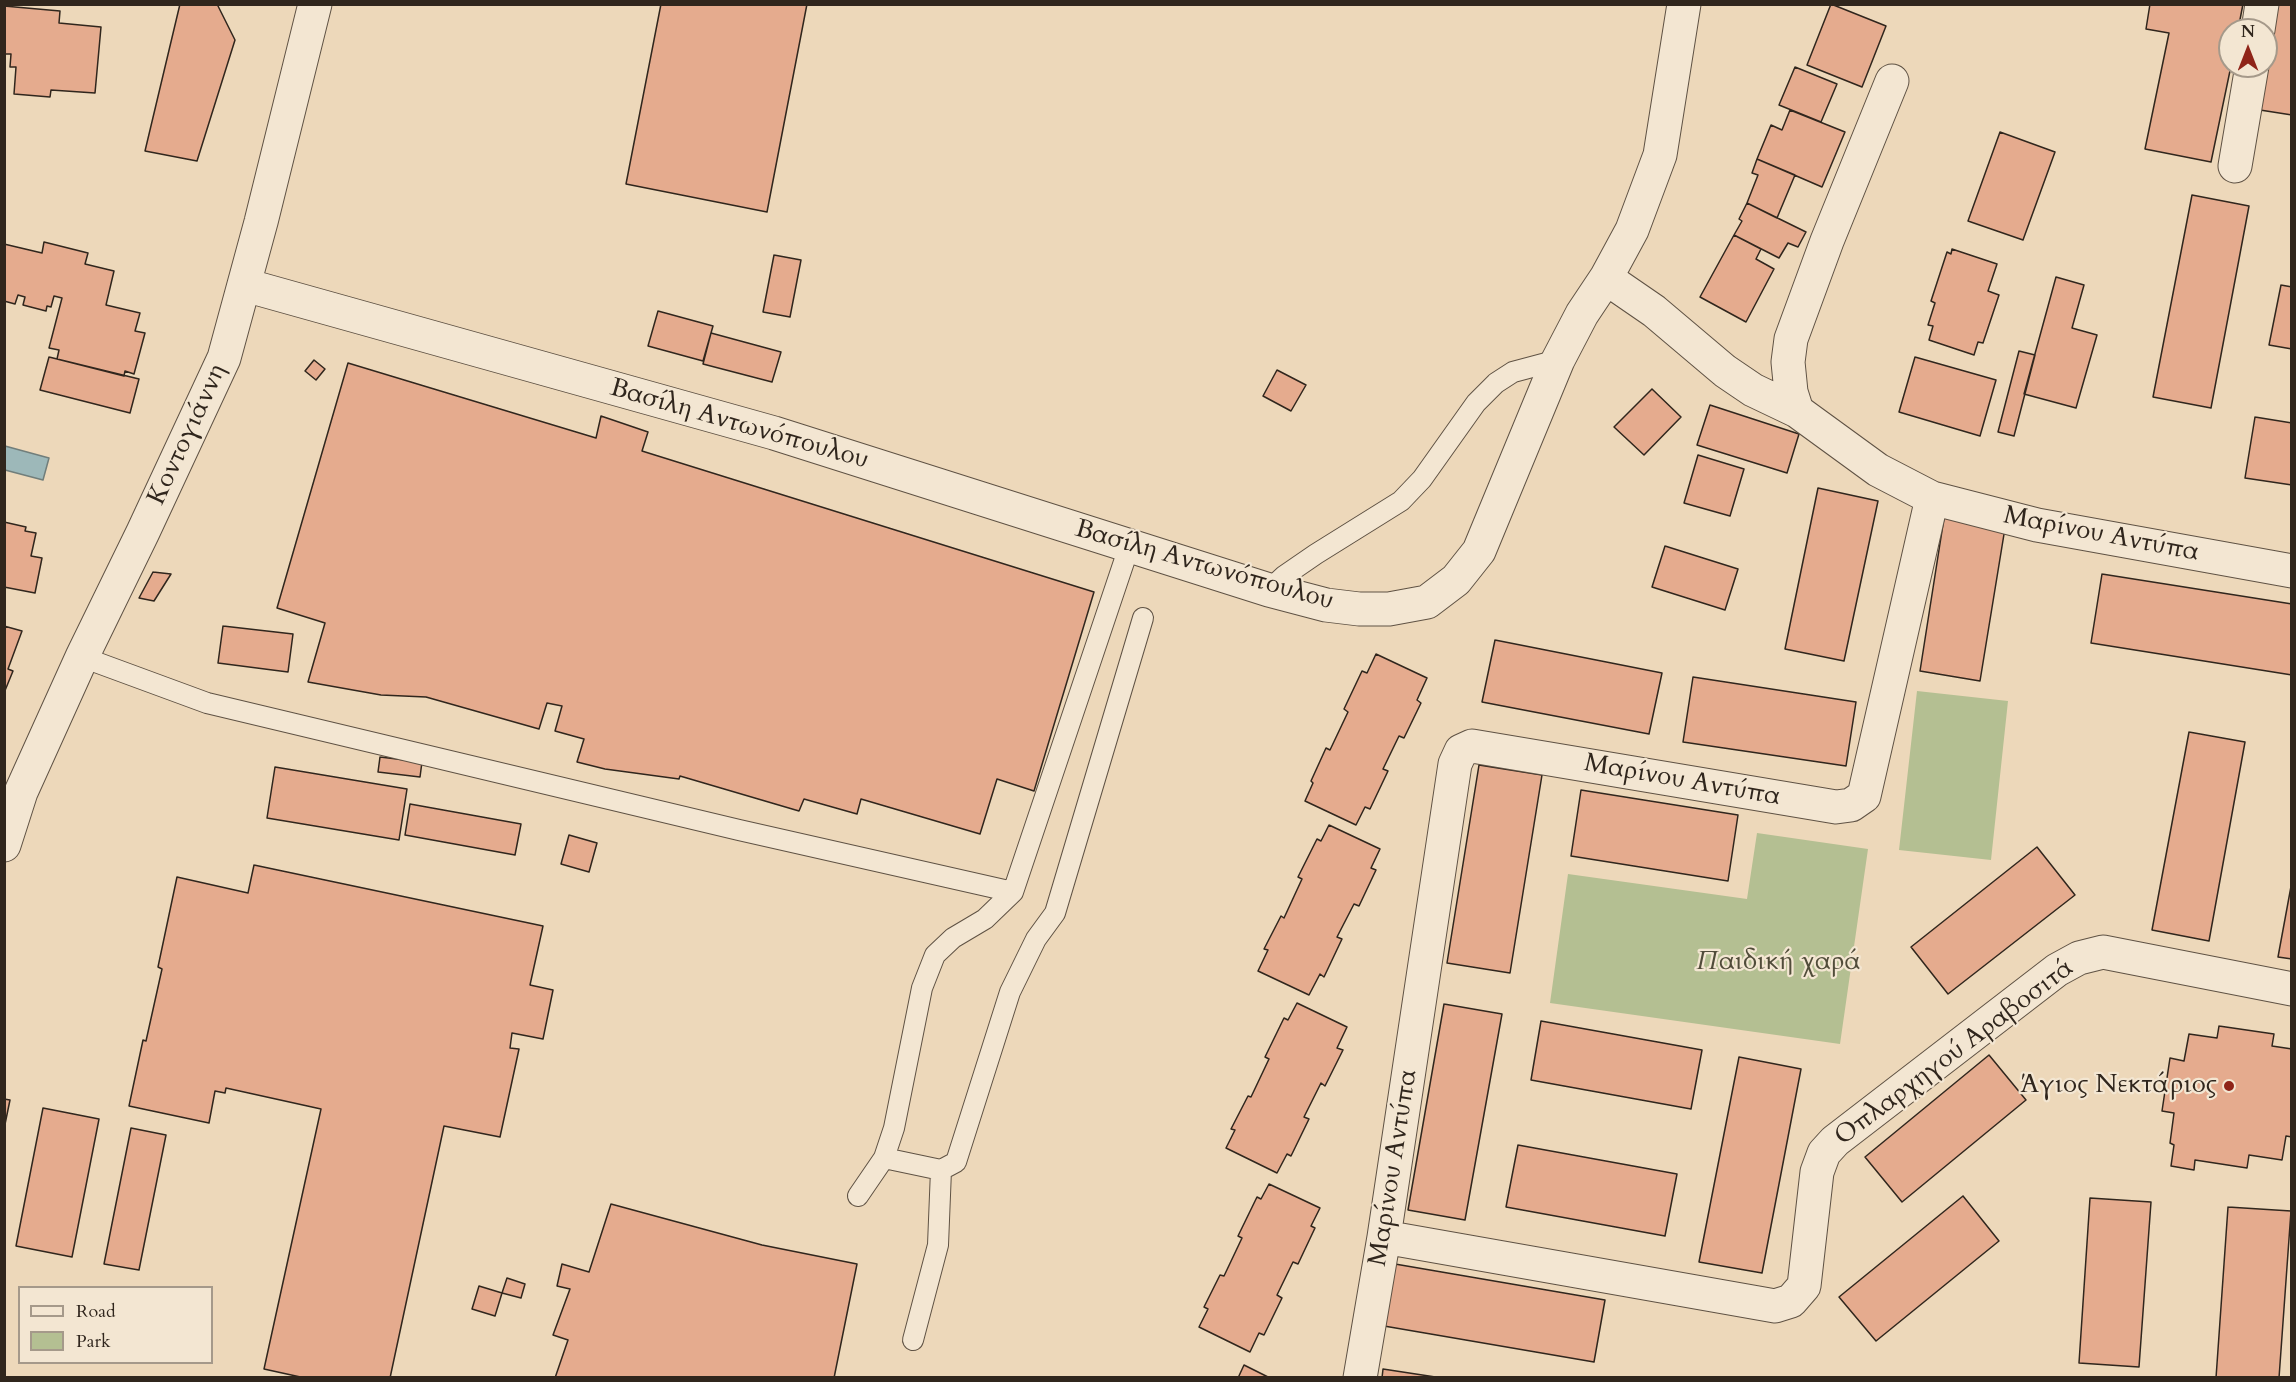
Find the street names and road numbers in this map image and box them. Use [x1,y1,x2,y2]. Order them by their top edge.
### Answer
street label: Κοντογιάννη [142,360,234,510]
street label: Βασίλη Αντωνόπουλου [606,373,872,477]
street label: Μαρίνου Αντύπα [2001,501,2201,569]
street label: Βασίλη Αντωνόπουλου [1071,514,1337,618]
street label: Μαρίνου Αντύπα [1582,748,1782,814]
street label: Οπλαρχηγού Αραβοσιτά [1829,953,2081,1153]
street label: Μαρίνου Αντύπα [1363,1068,1425,1268]

